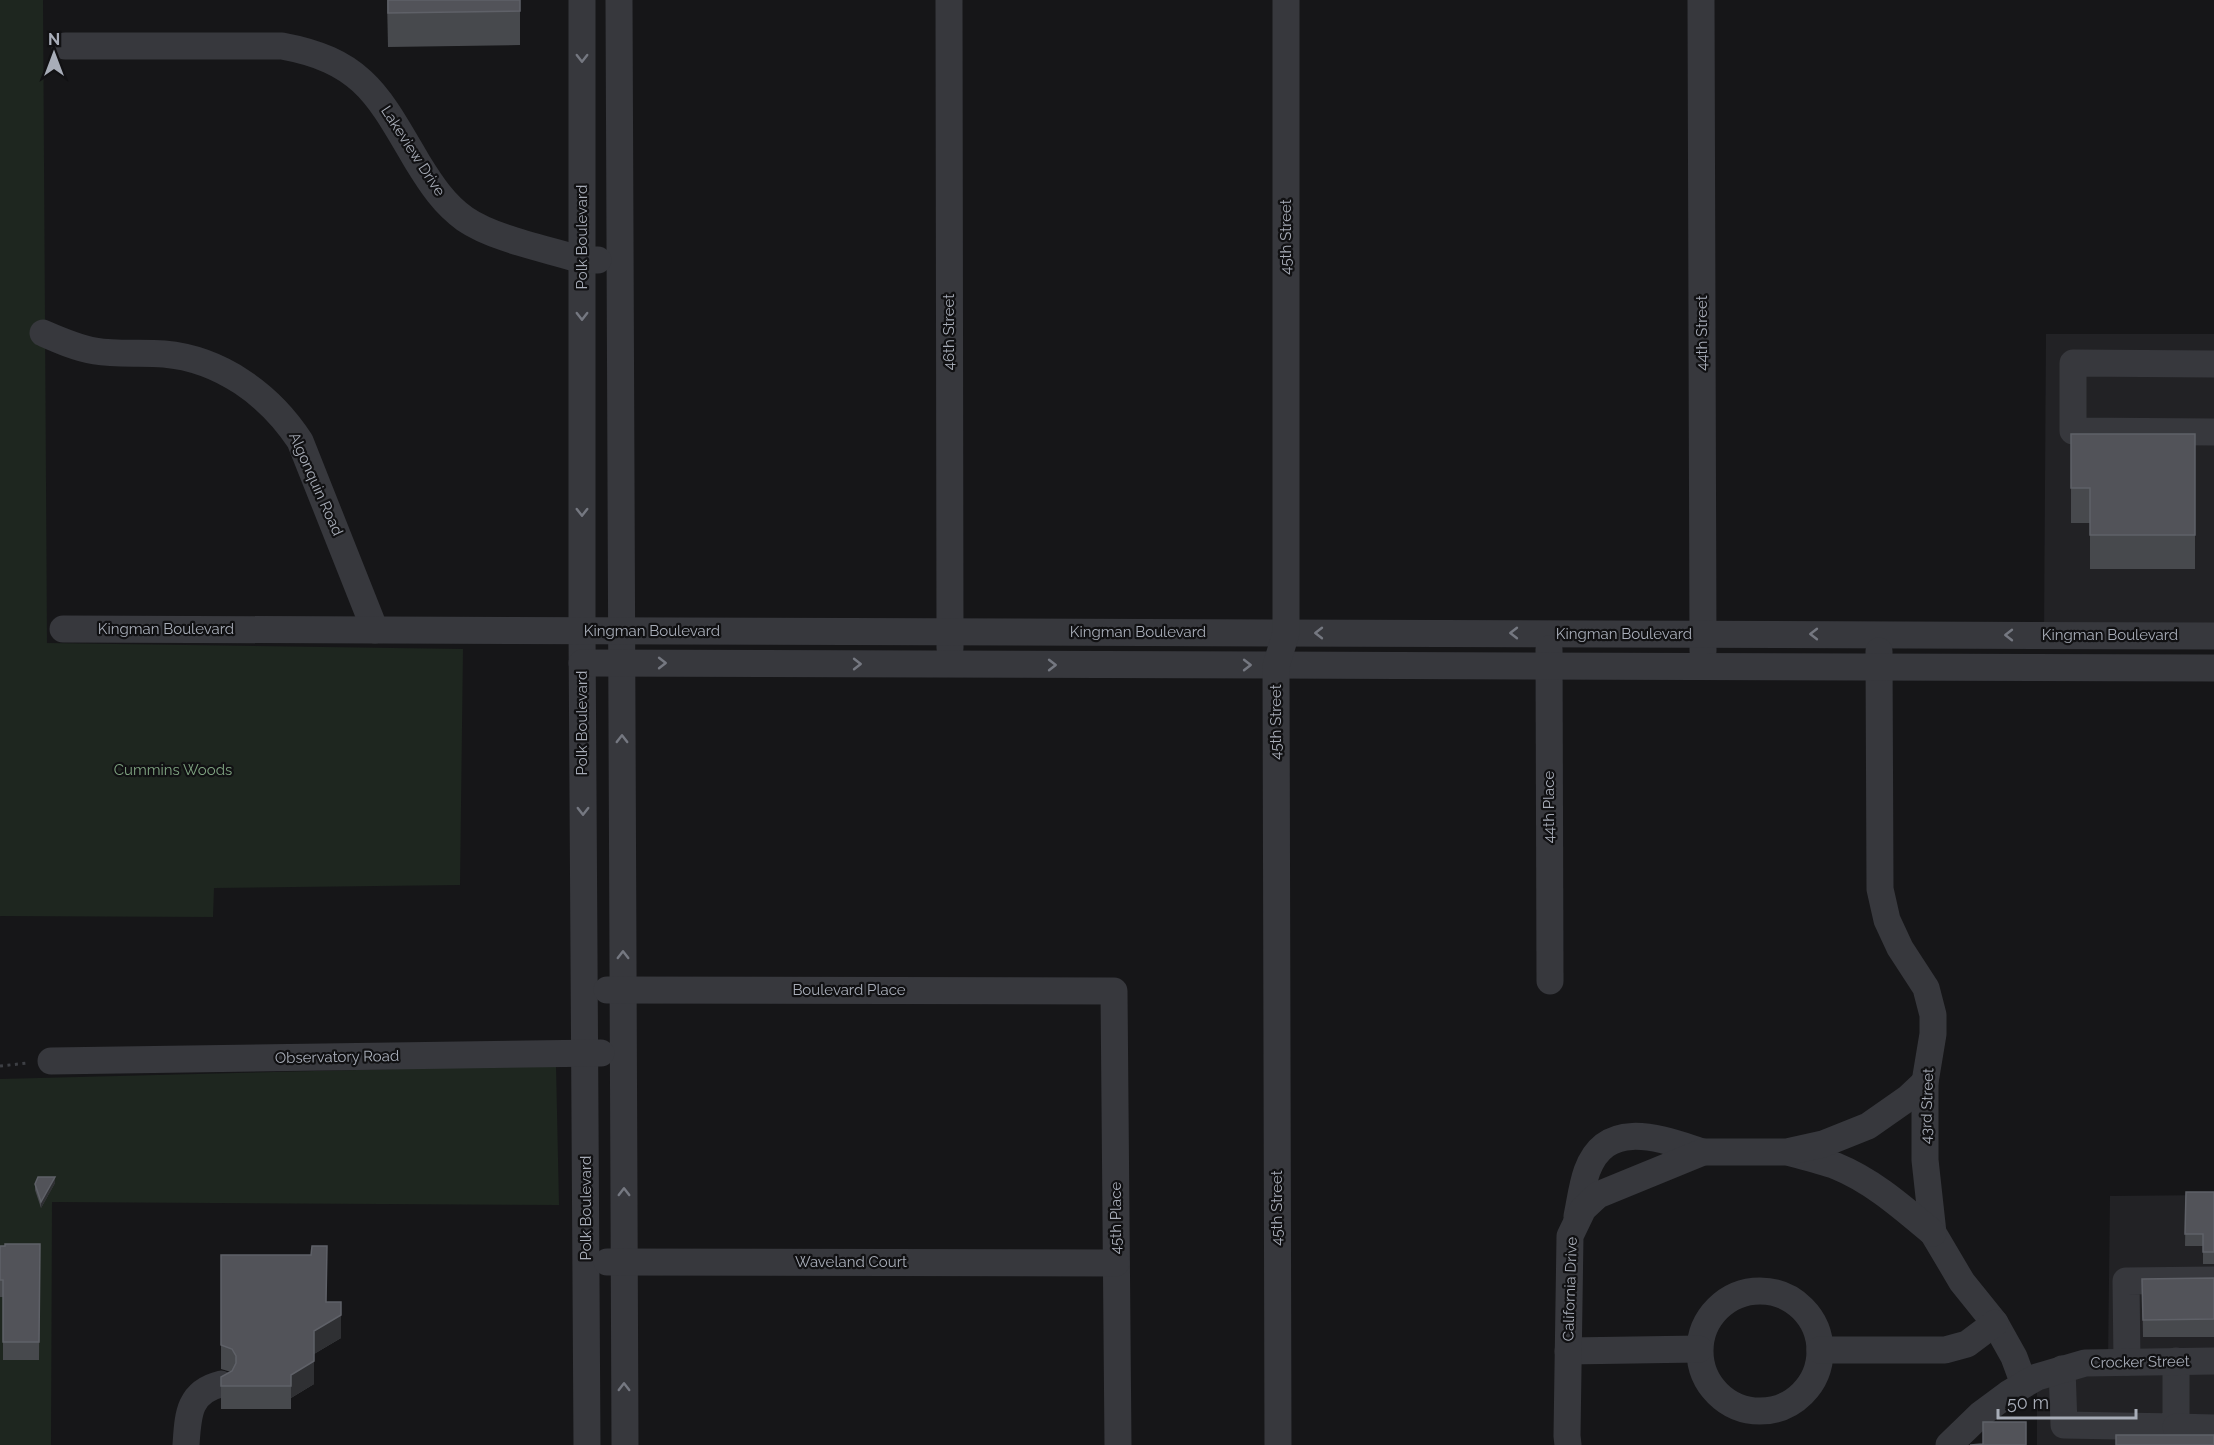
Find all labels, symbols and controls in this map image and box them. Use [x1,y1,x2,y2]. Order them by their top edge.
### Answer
north arrow [24,24,84,84]
text: N [48,30,60,49]
one-way arrow [576,54,588,63]
street label: Lakeview Drive [377,102,449,200]
street label: Polk Boulevard [573,185,591,289]
street label: 45th Street [1277,199,1295,275]
street label: 46th Street [940,294,958,370]
street label: 44th Street [1693,295,1711,371]
one-way arrow [576,312,588,321]
street label: Algonquin Road [285,430,347,538]
one-way arrow [576,507,588,516]
street label: Kingman Boulevard [98,620,234,638]
street label: Kingman Boulevard [584,622,720,640]
street label: Kingman Boulevard [1070,623,1206,641]
street label: Kingman Boulevard [1556,625,1692,643]
street label: Kingman Boulevard [2042,626,2178,644]
one-way arrow [1314,627,1323,639]
one-way arrow [1509,627,1518,639]
one-way arrow [1809,628,1818,640]
one-way arrow [2004,629,2013,641]
one-way arrow [657,657,666,670]
one-way arrow [852,658,861,670]
one-way arrow [1047,659,1056,671]
one-way arrow [1242,659,1251,671]
street label: Polk Boulevard [573,671,591,775]
street label: 45th Street [1267,684,1285,760]
one-way arrow [616,734,628,743]
park label: Cummins Woods [114,761,232,779]
street label: 44th Place [1540,771,1558,843]
one-way arrow [577,807,589,816]
one-way arrow [617,950,629,959]
street label: Boulevard Place [792,981,906,999]
street label: Observatory Road [275,1047,399,1067]
street label: 43rd Street [1917,1068,1937,1144]
street label: Polk Boulevard [577,1156,595,1260]
street label: 45th Street [1268,1170,1286,1246]
street label: 45th Place [1107,1182,1125,1254]
one-way arrow [618,1187,630,1196]
street label: California Drive [1559,1236,1581,1342]
street label: Waveland Court [795,1253,907,1271]
street label: Crocker Street [2090,1352,2190,1372]
one-way arrow [618,1382,630,1391]
scale bar [1998,1382,2136,1420]
text: 50 m [2007,1392,2049,1413]

